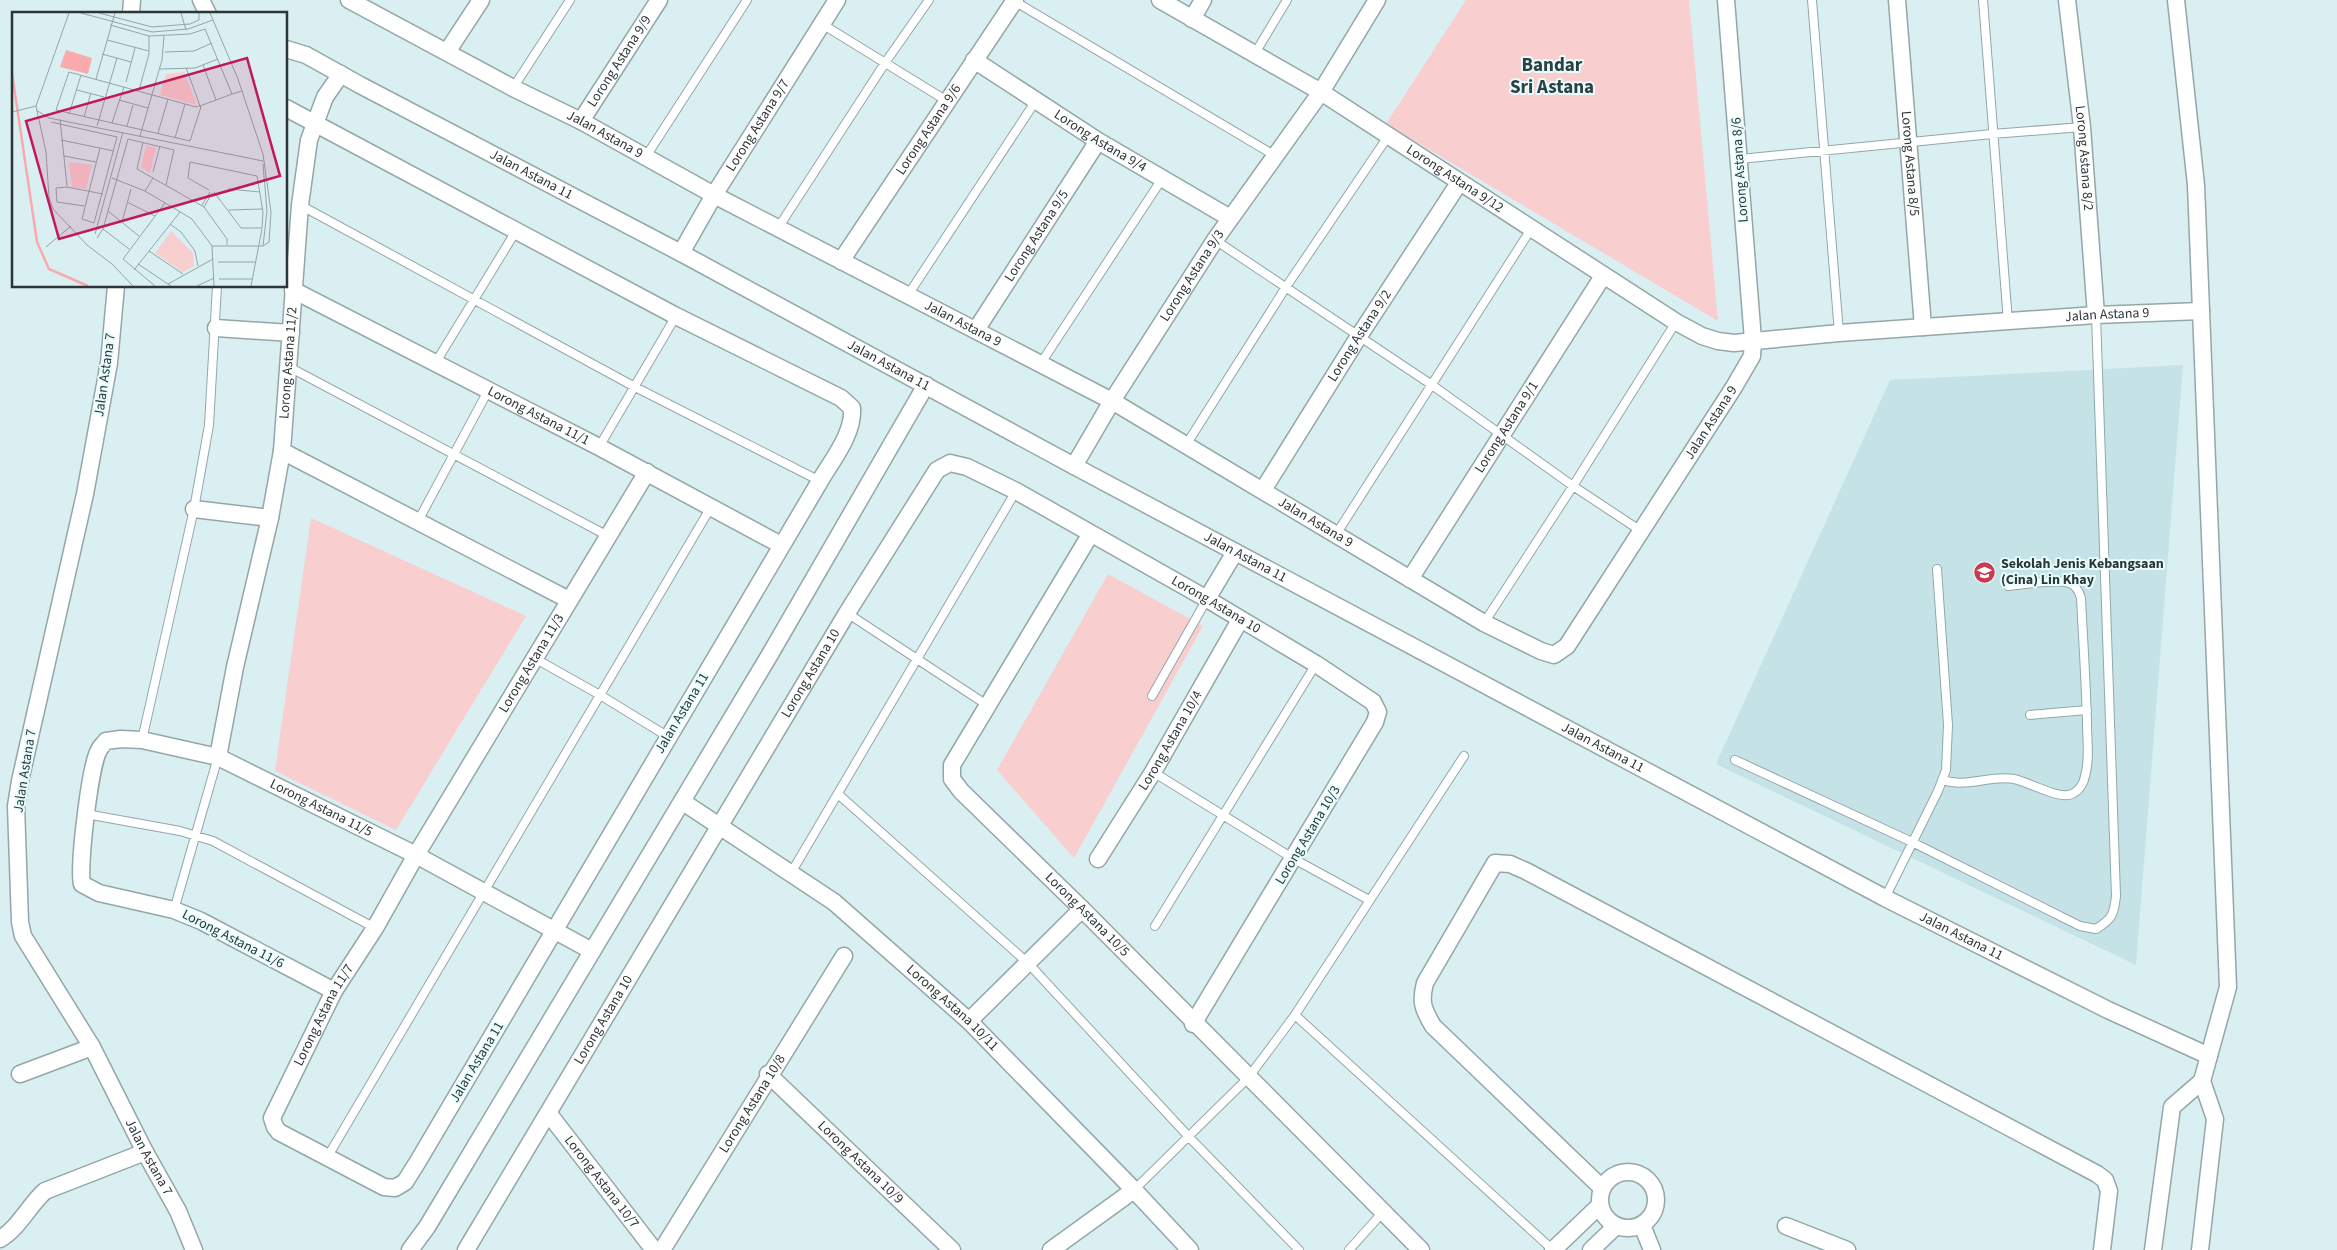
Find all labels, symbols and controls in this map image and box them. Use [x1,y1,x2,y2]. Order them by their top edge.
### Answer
inset map [12,12,288,288]
street label: Lorong Astana 9/9 [582,12,656,111]
district label: Bandar Sri Astana [1510,52,1594,101]
street label: Lorong Astana 9/7 [721,75,795,175]
street label: Lorong Astana 9/6 [891,80,966,179]
street label: Lorong Astana 8/2 [2070,104,2098,211]
street label: Jalan Astana 9 [563,105,647,164]
street label: Lorong Astana 9/4 [1050,105,1150,177]
street label: Lorong Astana 8/5 [1896,110,1924,217]
street label: Lorong Astana 8/6 [1726,117,1754,223]
street label: Lorong Astana 9/12 [1402,140,1508,218]
street label: Jalan Astana 11 [486,145,576,205]
street label: Lorong Astana 9/5 [1000,186,1074,286]
street label: Lorong Astana 9/3 [1155,226,1229,326]
street label: Lorong Astana 9/2 [1323,286,1397,386]
street label: Jalan Astana 9 [921,295,1005,352]
street label: Jalan Astana 9 [2064,303,2150,327]
street label: Lorong Astana 11/2 [274,306,303,420]
street label: Jalan Astana 7 [89,332,121,418]
street label: Jalan Astana 11 [844,335,933,396]
street label: Lorong Astana 9/1 [1470,377,1543,477]
street label: Lorong Astana 11/1 [484,381,593,451]
street label: Jalan Astana 9 [1680,382,1742,463]
street label: Jalan Astana 9 [1274,492,1357,553]
street label: Jalan Astana 11 [1200,527,1290,588]
place label: Sekolah Jenis Kebangsaan (Cina) Lin Khay [2001,554,2164,590]
school or university icon: Sekolah Jenis Kebangsaan (Cina) Lin Khay [1973,560,1997,584]
street label: Lorong Astana 10 [1168,571,1264,639]
street label: Lorong Astana 11/3 [494,610,569,717]
street label: Lorong Astana 10 [777,625,845,722]
street label: Jalan Astana 11 [650,669,714,757]
street label: Lorong Astana 10/4 [1134,687,1208,794]
street label: Jalan Astana 11 [1558,717,1648,778]
street label: Jalan Astana 7 [9,728,41,814]
street label: Lorong Astana 11/5 [266,774,376,842]
street label: Lorong Astana 10/3 [1270,782,1346,888]
street label: Lorong Astana 10/5 [1040,868,1134,961]
street label: Lorong Astana 11/6 [178,905,288,973]
street label: Jalan Astana 11 [1916,907,2006,966]
street label: Lorong Astana 11/7 [289,960,359,1069]
street label: Lorong Astana 10/11 [902,960,1003,1056]
street label: Lorong Astana 10 [569,972,638,1068]
street label: Jalan Astana 11 [445,1018,509,1106]
street label: Lorong Astana 10/8 [714,1051,791,1157]
street label: Jalan Astana 7 [120,1115,177,1199]
street label: Lorong Astana 10/9 [813,1116,908,1209]
street label: Lorong Astana 10/7 [559,1131,644,1233]

